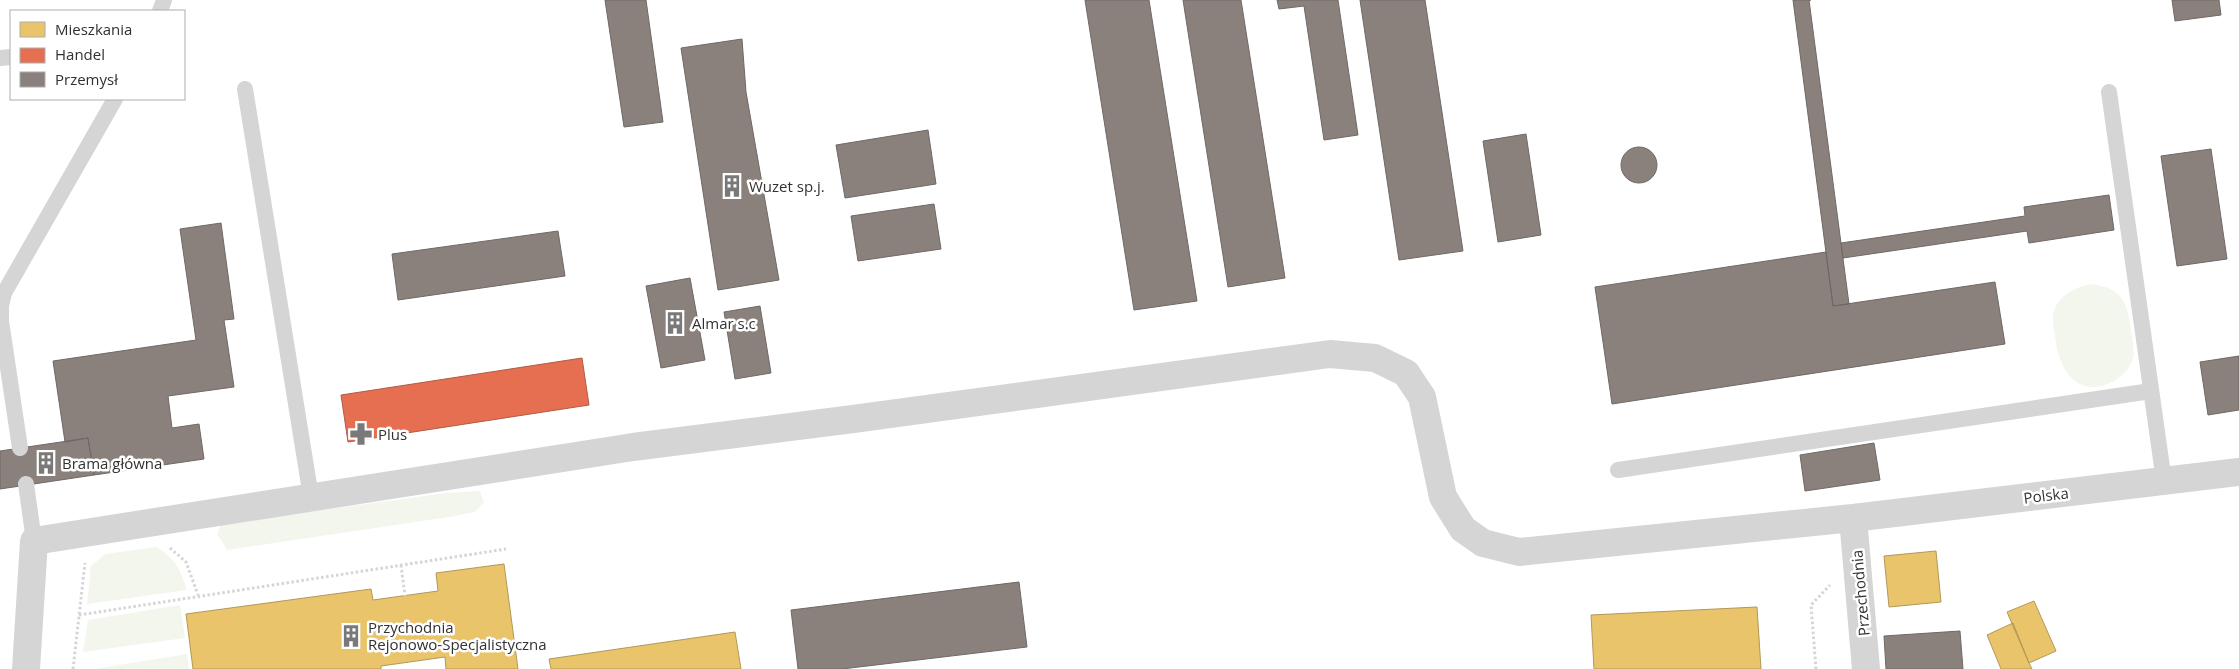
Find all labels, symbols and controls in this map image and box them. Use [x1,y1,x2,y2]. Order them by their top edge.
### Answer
legend [10,10,185,100]
text: Mieszkania [55,19,132,39]
text: Handel [55,44,105,64]
text: Przemysł [55,69,118,89]
building icon: Wuzet sp.j. [719,173,745,199]
place label: Wuzet sp.j. [749,176,825,196]
building icon: Almar s.c [662,310,688,336]
place label: Almar s.c [692,313,756,333]
pharmacy icon: Plus [348,421,374,447]
place label: Plus [378,424,407,444]
building icon: Brama główna [33,450,59,476]
place label: Brama główna [62,453,162,473]
street label: Polska [2022,482,2070,508]
street label: Przechodnia [1846,549,1874,637]
place label: Przychodnia Rejonowo-Specjalistyczna [368,617,547,654]
building icon: Przychodnia Rejonowo-Specjalistyczna [338,623,364,649]

